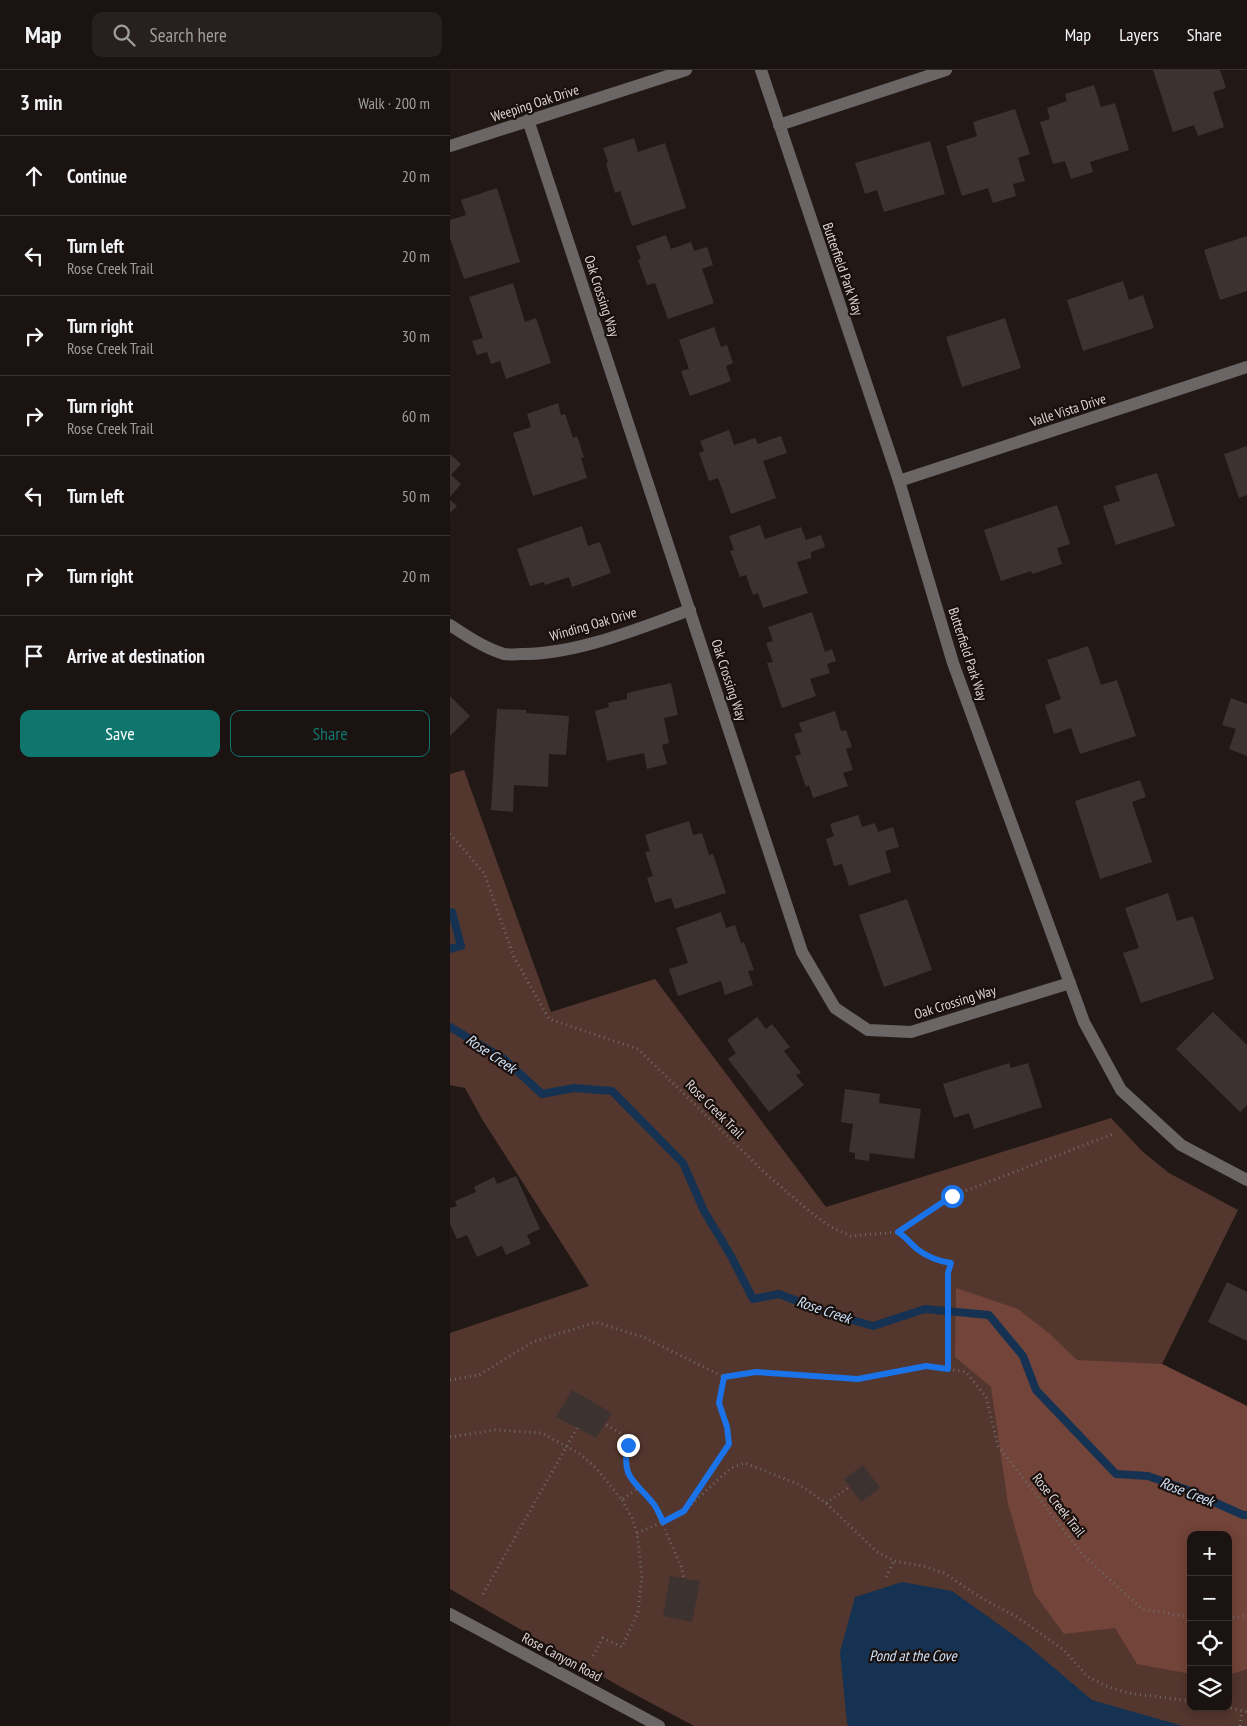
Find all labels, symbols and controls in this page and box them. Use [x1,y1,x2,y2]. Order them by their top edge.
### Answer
search box [92,12,442,57]
text: Map [25,19,62,50]
icon: search [110,21,138,49]
text: Search here [150,23,227,47]
text: Map [1065,23,1091,46]
text: Layers [1119,23,1159,46]
text: Share [1187,23,1222,46]
street label: Weeping Oak Drive [489,80,581,126]
text: 3 min [20,89,62,116]
text: Walk · 200 m [358,93,430,113]
icon: ahead [20,162,48,190]
text: Continue [67,164,127,188]
text: 20 m [402,166,430,186]
street label: Butterfield Park Way [819,220,868,319]
text: Turn left [67,234,124,258]
icon: left [20,242,48,270]
text: 20 m [402,246,430,266]
street label: Oak Crossing Way [580,253,624,340]
text: Rose Creek Trail [67,258,154,278]
text: Turn right [67,314,133,338]
icon: right [20,322,48,350]
text: 30 m [402,326,430,346]
text: Rose Creek Trail [67,338,154,358]
street label: Valle Vista Drive [1027,389,1108,431]
text: Turn right [67,394,133,418]
icon: right [20,402,48,430]
text: 60 m [402,406,430,426]
text: Rose Creek Trail [67,418,154,438]
icon: left [20,482,48,510]
text: Turn left [67,484,124,508]
text: 50 m [402,486,430,506]
icon: right [20,562,48,590]
text: Turn right [67,564,133,588]
text: 20 m [402,566,430,586]
street label: Winding Oak Drive [547,603,639,645]
street label: Butterfield Park Way [944,605,992,704]
street label: Oak Crossing Way [707,637,751,724]
icon: arrive [20,642,48,670]
text: Arrive at destination [67,644,205,668]
button: Save [20,710,220,757]
button: Share [230,710,430,757]
street label: Oak Crossing Way [912,981,999,1023]
water label: Rose Creek [463,1030,522,1078]
street label: Rose Creek Trail [682,1076,749,1143]
route start [941,1185,964,1208]
water label: Rose Creek [794,1291,856,1328]
route end [617,1434,640,1457]
street label: Rose Creek Trail [1029,1470,1090,1541]
water label: Rose Creek [1157,1473,1219,1511]
map controls [1187,1531,1232,1711]
button: + [1187,1531,1232,1576]
button: − [1187,1576,1232,1621]
button: locate [1187,1621,1232,1666]
street label: Rose Canyon Road [519,1628,605,1686]
water label: Pond at the Cove [869,1646,957,1665]
button: layers [1187,1666,1232,1711]

